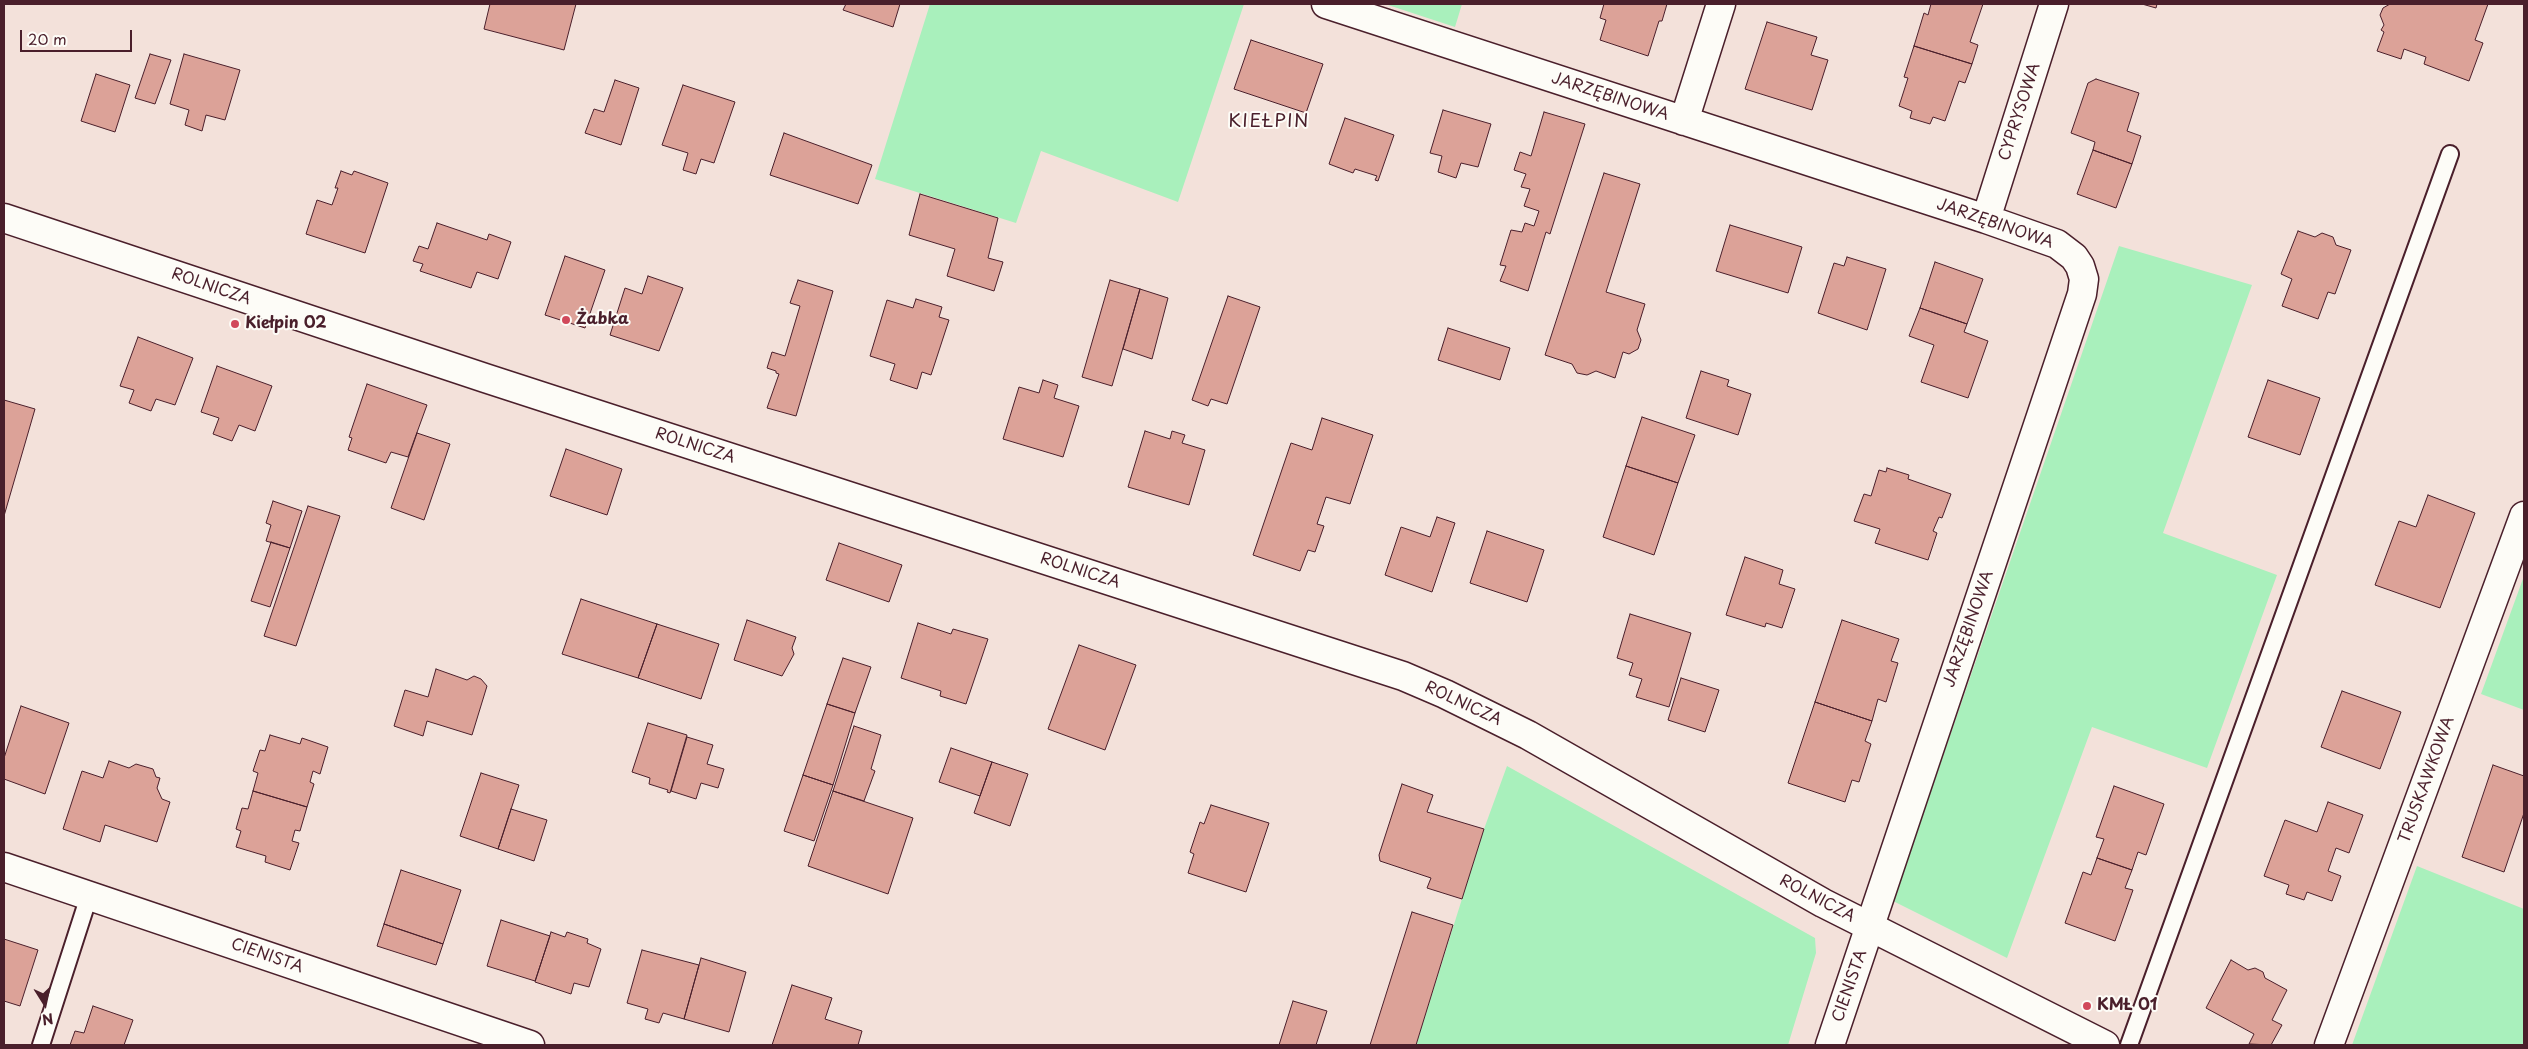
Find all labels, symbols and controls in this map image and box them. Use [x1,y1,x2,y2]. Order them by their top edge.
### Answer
scale bar [22,20,135,52]
text: 20 m [28,27,67,50]
street label: CYPRYSOWA [1995,61,2045,163]
street label: JARZĘBINOWA [1549,69,1671,125]
district label: KIEŁPIN [1228,111,1310,133]
street label: JARZĘBINOWA [1934,195,2056,253]
street label: ROLNICZA [169,264,253,310]
place label: Żabka [576,310,629,330]
place label: Kiełpin 02 [245,314,327,334]
marker: Żabka [560,314,572,326]
marker: Kiełpin 02 [229,318,241,330]
street label: ROLNICZA [653,424,737,468]
street label: ROLNICZA [1038,549,1122,593]
street label: JARZĘBINOWA [1940,568,1998,690]
street label: ROLNICZA [1421,678,1505,730]
street label: TRUSKAWKOWA [2395,714,2459,846]
street label: ROLNICZA [1776,871,1858,927]
street label: CIENISTA [228,935,306,977]
street label: CIENISTA [1829,947,1871,1025]
north arrow [20,979,70,1029]
place label: KMŁ 01 [2097,996,2157,1016]
marker: KMŁ 01 [2081,1000,2093,1012]
text: N [40,1008,55,1031]

